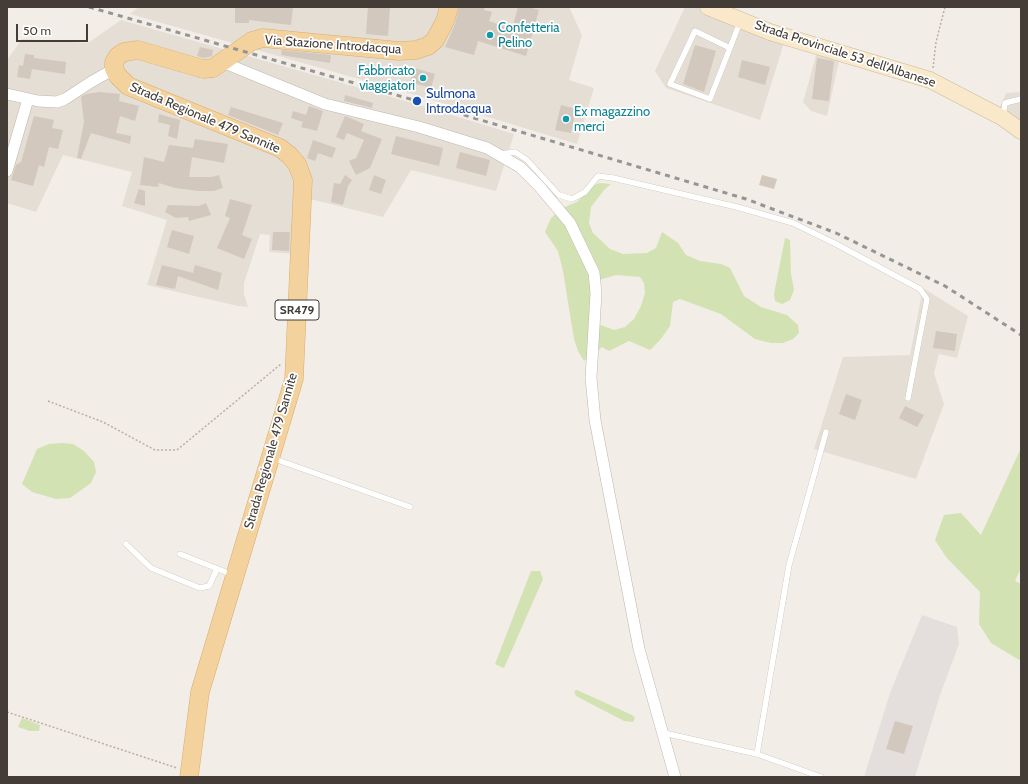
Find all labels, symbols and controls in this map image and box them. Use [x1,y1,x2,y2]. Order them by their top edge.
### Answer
scale bar [18,16,90,42]
street label: Strada Provinciale 53 dell'Albanese [752,17,938,91]
place label: Confetteria Pelino [498,20,559,51]
text: 50 m [23,23,51,38]
marker: Confetteria Pelino [485,30,495,40]
street label: Via Stazione Introdacqua [264,32,402,58]
place label: Fabbricato viaggiatori [358,63,415,94]
marker: Fabbricato viaggiatori [418,73,428,83]
street label: Strada Regionale 479 Sannite [127,79,283,157]
place label: Sulmona Introdacqua [426,86,491,117]
marker: Sulmona Introdacqua [411,95,423,107]
place label: Ex magazzino merci [574,104,650,135]
marker: Ex magazzino merci [561,114,571,124]
road number: SR479 [275,300,319,320]
street label: Strada Regionale 479 Sannite [241,371,301,531]

